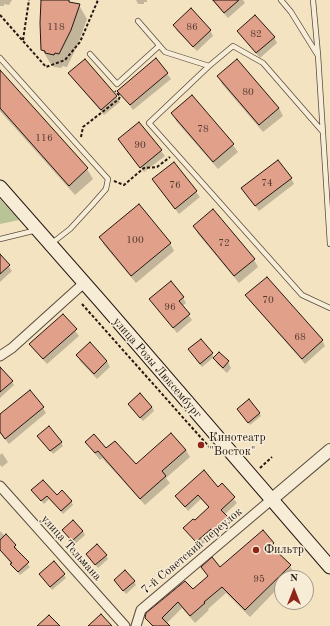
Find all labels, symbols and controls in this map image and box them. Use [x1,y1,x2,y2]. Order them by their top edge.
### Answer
house number: 118 [47,21,65,33]
house number: 86 [186,21,198,33]
house number: 82 [250,28,262,40]
house number: 80 [242,86,254,98]
house number: 78 [197,123,209,135]
house number: 116 [35,132,53,144]
house number: 90 [134,139,146,151]
house number: 74 [261,177,273,189]
house number: 76 [169,179,181,191]
house number: 100 [126,234,144,246]
house number: 72 [218,237,230,249]
house number: 70 [262,294,274,306]
house number: 96 [164,301,176,313]
street label: улица Розы Люксембург [109,315,205,421]
house number: 68 [294,331,306,343]
place label: Кинотеатр "Восток" [209,431,266,459]
marker: Кинотеатр "Восток" [196,440,206,450]
street label: 7-й Советский переулок [139,505,245,597]
street label: улица Тельмана [38,512,104,584]
place label: Фильтр [264,543,304,557]
marker: Фильтр [251,545,261,555]
north arrow [274,570,314,610]
house number: 95 [253,573,265,585]
text: N [290,573,298,584]

